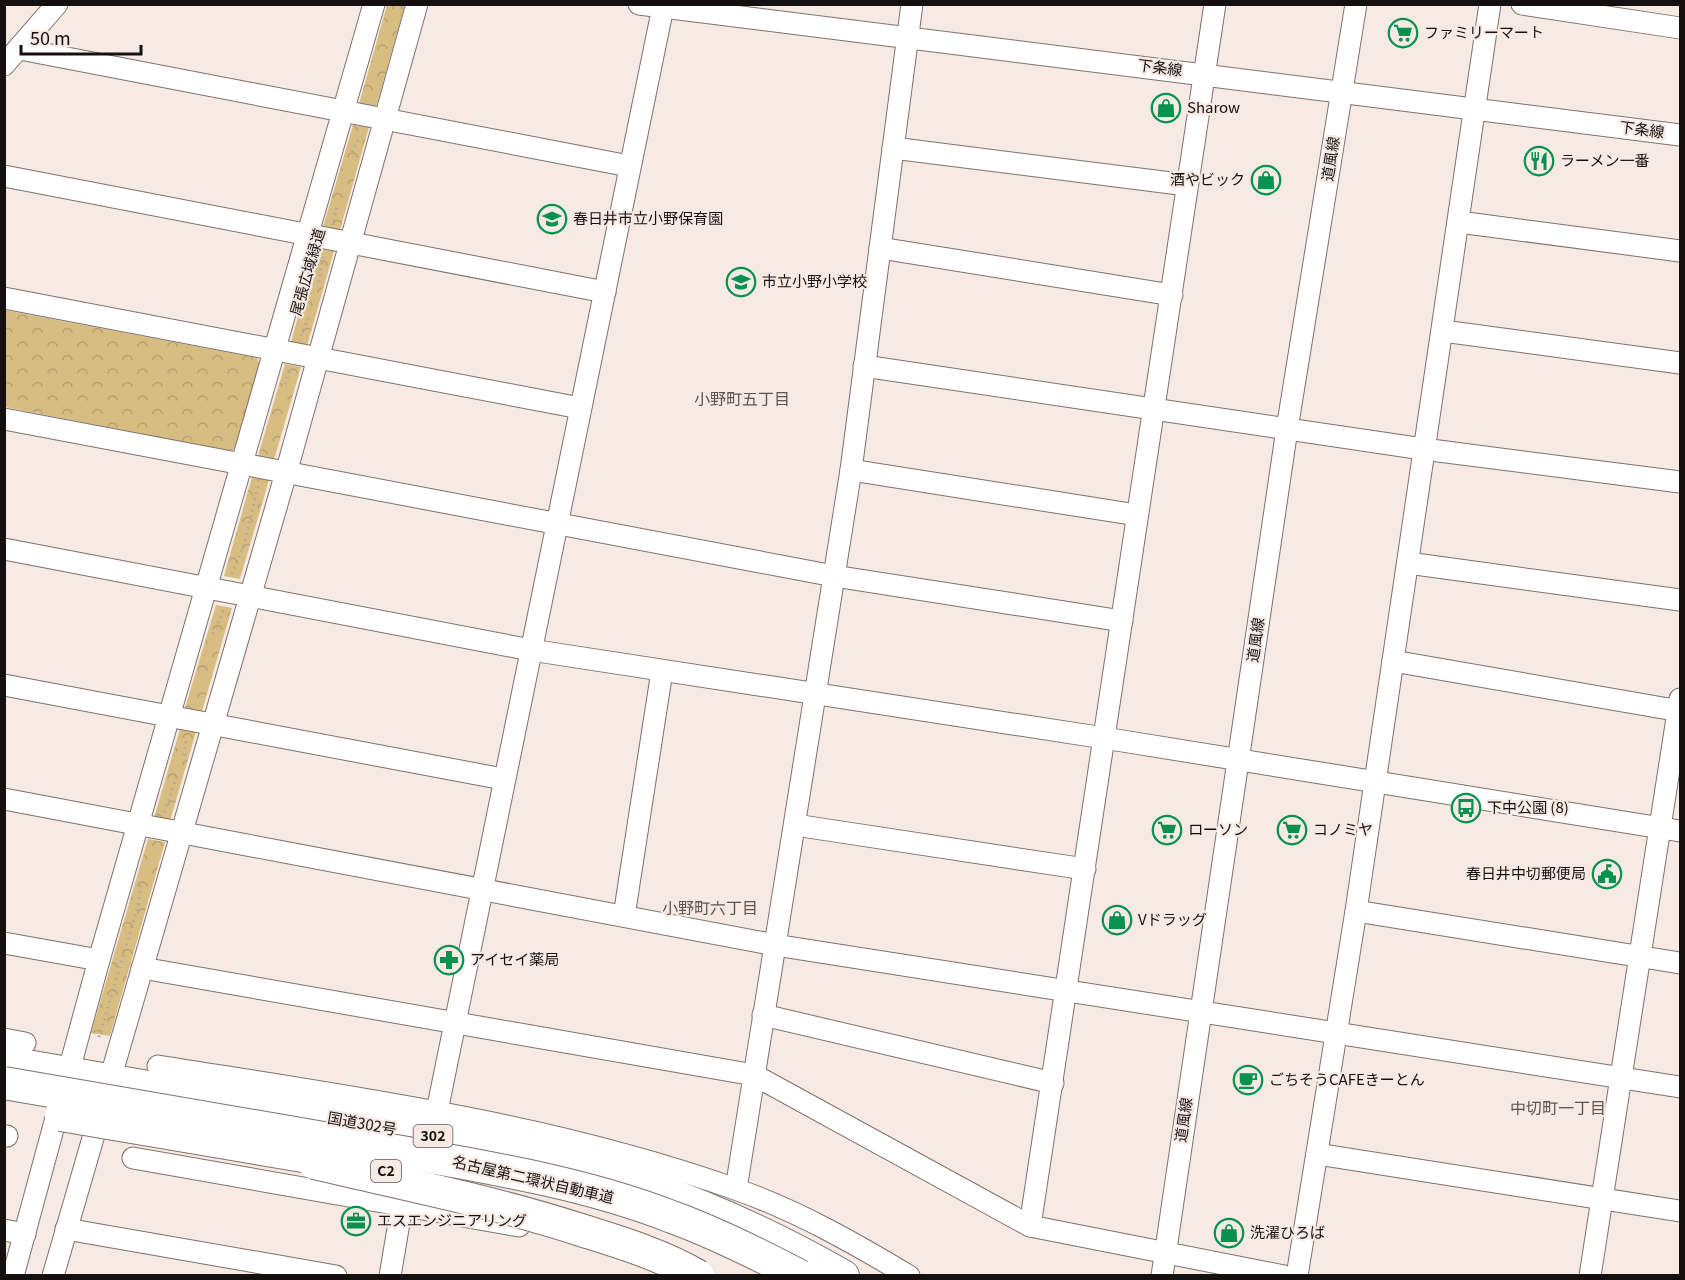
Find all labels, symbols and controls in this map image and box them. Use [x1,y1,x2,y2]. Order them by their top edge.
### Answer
supermarket icon: ファミリーマート [1387,17,1419,49]
scale bar [21,18,141,56]
place label: ファミリーマート [1424,21,1544,42]
text: 50 m [30,24,71,50]
street label: 下条線 [1137,53,1184,80]
shop icon: Sharow [1150,92,1182,124]
place label: Sharow [1187,96,1240,117]
street label: 下条線 [1619,115,1666,142]
street label: 道風線 [1316,135,1343,183]
restaurant icon: ラーメン一番 [1523,145,1555,177]
place label: ラーメン一番 [1560,149,1649,170]
shop icon: 酒やビック [1250,164,1282,196]
place label: 酒やビック [1170,168,1245,189]
school or university icon: 春日井市立小野保育園 [536,203,568,235]
place label: 春日井市立小野保育園 [573,207,723,228]
street label: 尾張広域緑道 [284,225,329,318]
school or university icon: 市立小野小学校 [725,266,757,298]
place label: 市立小野小学校 [762,270,867,291]
district label: 小野町五丁目 [694,386,790,410]
street label: 道風線 [1241,616,1268,664]
bus stop icon: 下中公園 (8) [1450,792,1482,824]
place label: 下中公園 (8) [1487,796,1569,817]
supermarket icon: ローソン [1151,814,1183,846]
supermarket icon: コノミヤ [1276,814,1308,846]
place label: ローソン [1188,818,1248,839]
place label: コノミヤ [1313,818,1373,839]
public building icon: 春日井中切郵便局 [1591,858,1623,890]
place label: 春日井中切郵便局 [1466,862,1586,883]
district label: 小野町六丁目 [662,895,758,919]
shop icon: Vドラッグ [1101,904,1133,936]
place label: Vドラッグ [1138,908,1207,929]
pharmacy icon: アイセイ薬局 [433,944,465,976]
place label: アイセイ薬局 [470,948,559,969]
cafe icon: ごちそうCAFEきーとん [1232,1064,1264,1096]
place label: ごちそうCAFEきーとん [1269,1068,1425,1089]
district label: 中切町一丁目 [1510,1095,1606,1119]
street label: 道風線 [1169,1096,1196,1144]
street label: 国道302号 [326,1106,399,1139]
road number: 302 [414,1125,452,1147]
street label: 名古屋第二環状自動車道 [451,1150,616,1207]
road number: C2 [371,1160,401,1182]
office icon: エスエンジニアリング [340,1205,372,1237]
place label: エスエンジニアリング [377,1209,527,1230]
shop icon: 洗濯ひろば [1213,1217,1245,1249]
place label: 洗濯ひろば [1250,1221,1325,1242]

